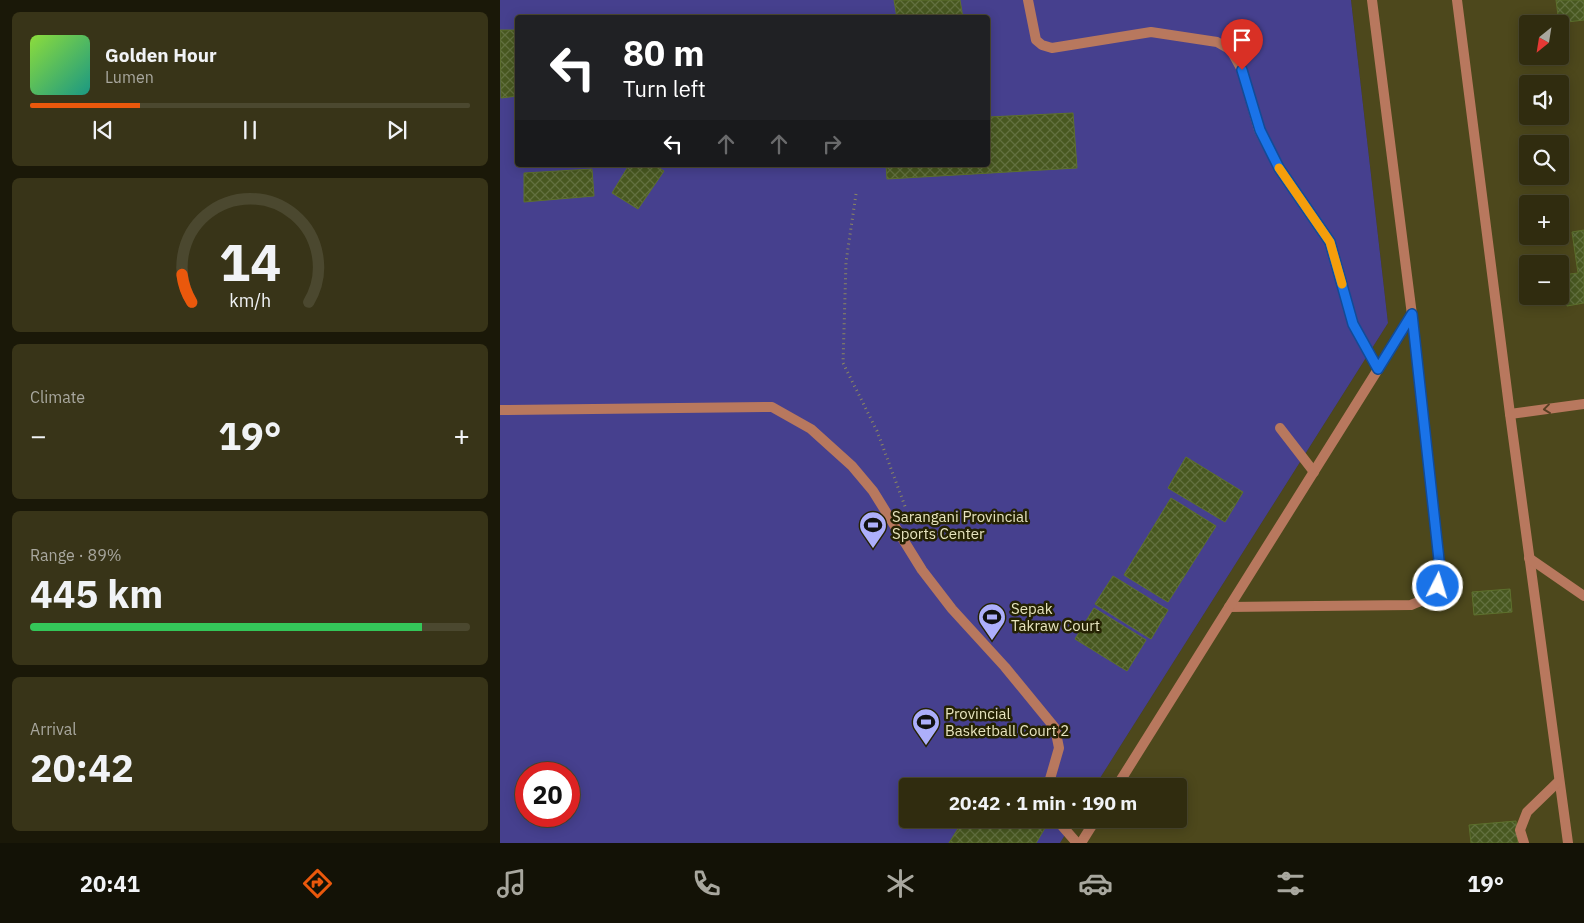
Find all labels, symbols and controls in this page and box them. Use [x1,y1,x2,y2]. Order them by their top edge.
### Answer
north arrow [1519,15,1569,65]
map controls [1519,15,1569,305]
pin [1221,19,1263,70]
icon: arrive [1228,26,1256,54]
text: 80 m [623,30,705,76]
icon: left [540,35,605,100]
text: Golden Hour [105,43,217,67]
text: Lumen [105,67,154,87]
text: Turn left [623,74,706,103]
button: sound [1519,75,1569,125]
icon: previous [89,116,117,144]
icon: pause [236,116,264,144]
icon: next [383,116,411,144]
icon: left [659,130,687,158]
icon: ahead [712,130,740,158]
icon: ahead [765,130,793,158]
icon: right [818,130,846,158]
button: search [1519,135,1569,185]
button: + [1519,195,1569,245]
text: 14 [219,228,281,295]
button: − [1519,255,1569,305]
text: km/h [229,289,271,312]
text: Climate [30,387,85,407]
one-way arrow [1543,403,1551,414]
text: 19° [218,411,282,460]
text: − [30,417,47,454]
text: + [453,417,470,454]
place label: Sarangani Provincial Sports Center [892,507,1028,543]
sports icon: Sarangani Provincial Sports Center [858,510,888,549]
text: Range · 89% [30,545,122,565]
position arrow [1411,559,1463,611]
text: 445 km [30,569,163,618]
place label: Sepak Takraw Court [1011,599,1100,635]
sports icon: Sepak Takraw Court [977,602,1007,641]
place label: Provincial Basketball Court 2 [945,704,1069,740]
sports icon: Provincial Basketball Court 2 [911,707,941,746]
text: Arrival [30,719,77,739]
text: 20:42 [30,743,134,792]
speed limit sign: 20 [515,762,580,827]
text: 20:42 · 1 min · 190 m [949,791,1137,815]
icon: directions [300,866,335,901]
icon: music [494,866,529,901]
icon: phone [689,866,724,901]
icon: climate [883,866,918,901]
icon: car [1078,866,1113,901]
icon: filters [1273,866,1308,901]
text: 20:41 [80,869,140,898]
text: 19° [1467,869,1504,898]

